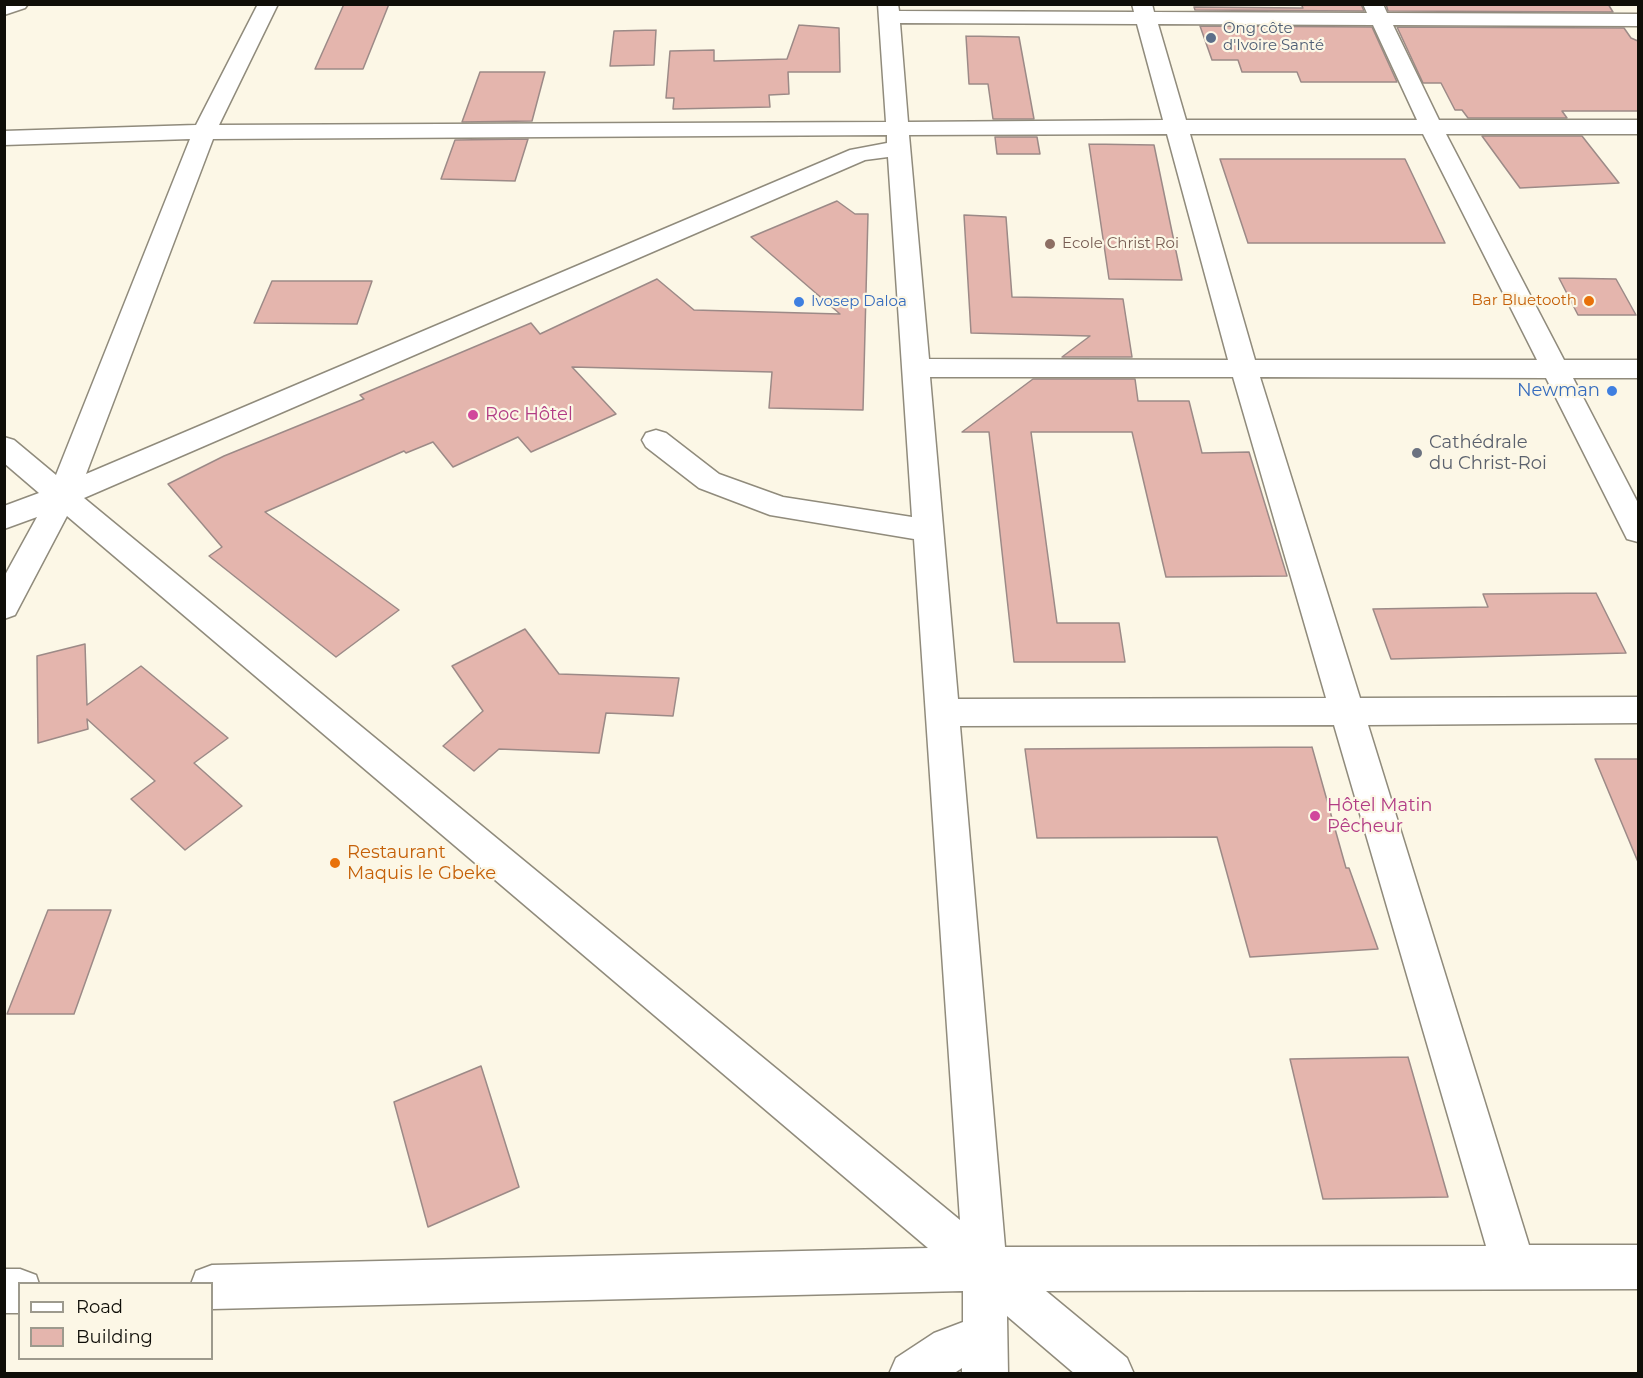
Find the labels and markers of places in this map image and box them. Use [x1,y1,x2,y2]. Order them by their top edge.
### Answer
place label: Ong côte d'Ivoire Santé [1223,20,1324,55]
marker: Ong côte d'Ivoire Santé [1204,31,1218,45]
place label: Ecole Christ Roi [1062,235,1179,253]
marker: Ecole Christ Roi [1043,237,1057,251]
place label: Bar Bluetooth [1472,292,1577,310]
place label: Ivosep Daloa [811,293,907,311]
marker: Bar Bluetooth [1582,294,1596,308]
marker: Ivosep Daloa [792,295,806,309]
place label: Newman [1517,380,1600,402]
marker: Newman [1605,384,1619,398]
place label: Roc Hôtel [485,404,573,426]
marker: Roc Hôtel [466,408,480,422]
place label: Cathédrale du Christ-Roi [1429,432,1547,474]
marker: Cathédrale du Christ-Roi [1410,446,1424,460]
place label: Hôtel Matin Pêcheur [1327,795,1432,838]
marker: Hôtel Matin Pêcheur [1308,809,1322,823]
place label: Restaurant Maquis le Gbeke [347,842,496,884]
marker: Restaurant Maquis le Gbeke [328,856,342,870]

